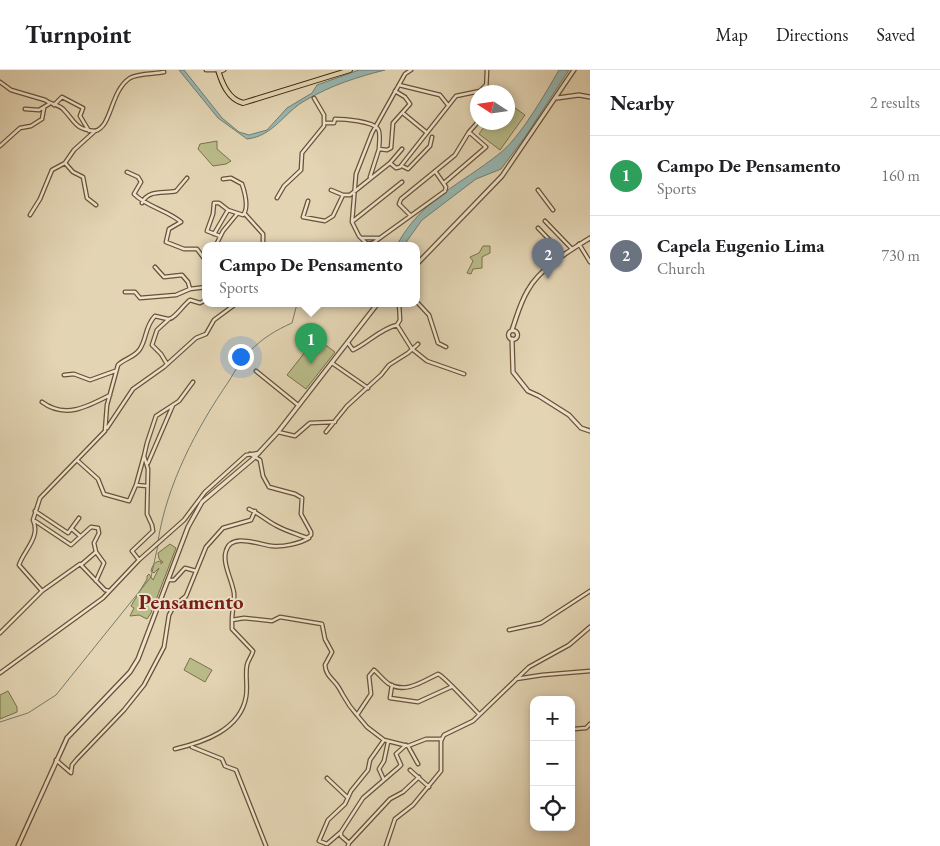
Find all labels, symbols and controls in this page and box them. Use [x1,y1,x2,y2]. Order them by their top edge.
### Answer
text: Turnpoint [25,19,131,50]
text: Map [716,23,748,46]
text: Directions [776,23,848,46]
text: Saved [876,23,915,46]
north arrow [470,85,515,130]
text: Nearby [610,89,674,116]
text: 2 results [870,92,920,113]
text: Campo De Pensamento [657,153,841,178]
text: 1 [622,165,630,186]
text: 160 m [881,165,920,186]
text: Sports [657,178,696,199]
text: Capela Eugenio Lima [657,233,825,258]
pin: 2 [532,238,564,279]
popup [202,242,420,307]
text: 2 [622,245,630,266]
text: 730 m [881,245,920,266]
text: Campo De Pensamento [219,252,403,277]
text: Church [657,258,705,279]
text: Sports [219,277,258,298]
pin: 1 [295,323,327,364]
your location [228,344,254,370]
district label: Pensamento [138,588,244,615]
map controls [530,696,575,831]
button: + [530,696,575,741]
button: − [530,741,575,786]
button: locate [530,786,575,831]

